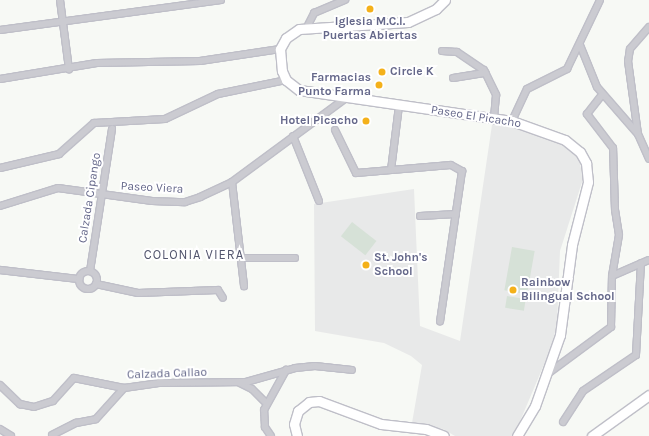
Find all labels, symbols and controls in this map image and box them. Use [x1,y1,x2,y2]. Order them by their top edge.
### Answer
marker: Iglesia M.C.I. Puertas Abiertas [365,4,375,14]
place label: Iglesia M.C.I. Puertas Abiertas [323,15,417,43]
place label: Circle K [390,65,433,79]
marker: Circle K [377,67,387,77]
place label: Farmacias Punto Farma [298,71,371,99]
marker: Farmacias Punto Farma [374,80,384,90]
street label: Paseo El Picacho [430,103,522,131]
place label: Hotel Picacho [280,114,358,128]
marker: Hotel Picacho [361,116,371,126]
street label: Calzada Cipango [76,152,104,244]
street label: Paseo Viera [120,179,184,197]
district label: COLONIA VIERA [144,247,244,263]
place label: St. John's School [374,251,428,279]
marker: St. John's School [361,260,371,270]
place label: Rainbow Bilingual School [521,276,615,304]
marker: Rainbow Bilingual School [508,285,518,295]
street label: Calzada Callao [127,365,207,383]

